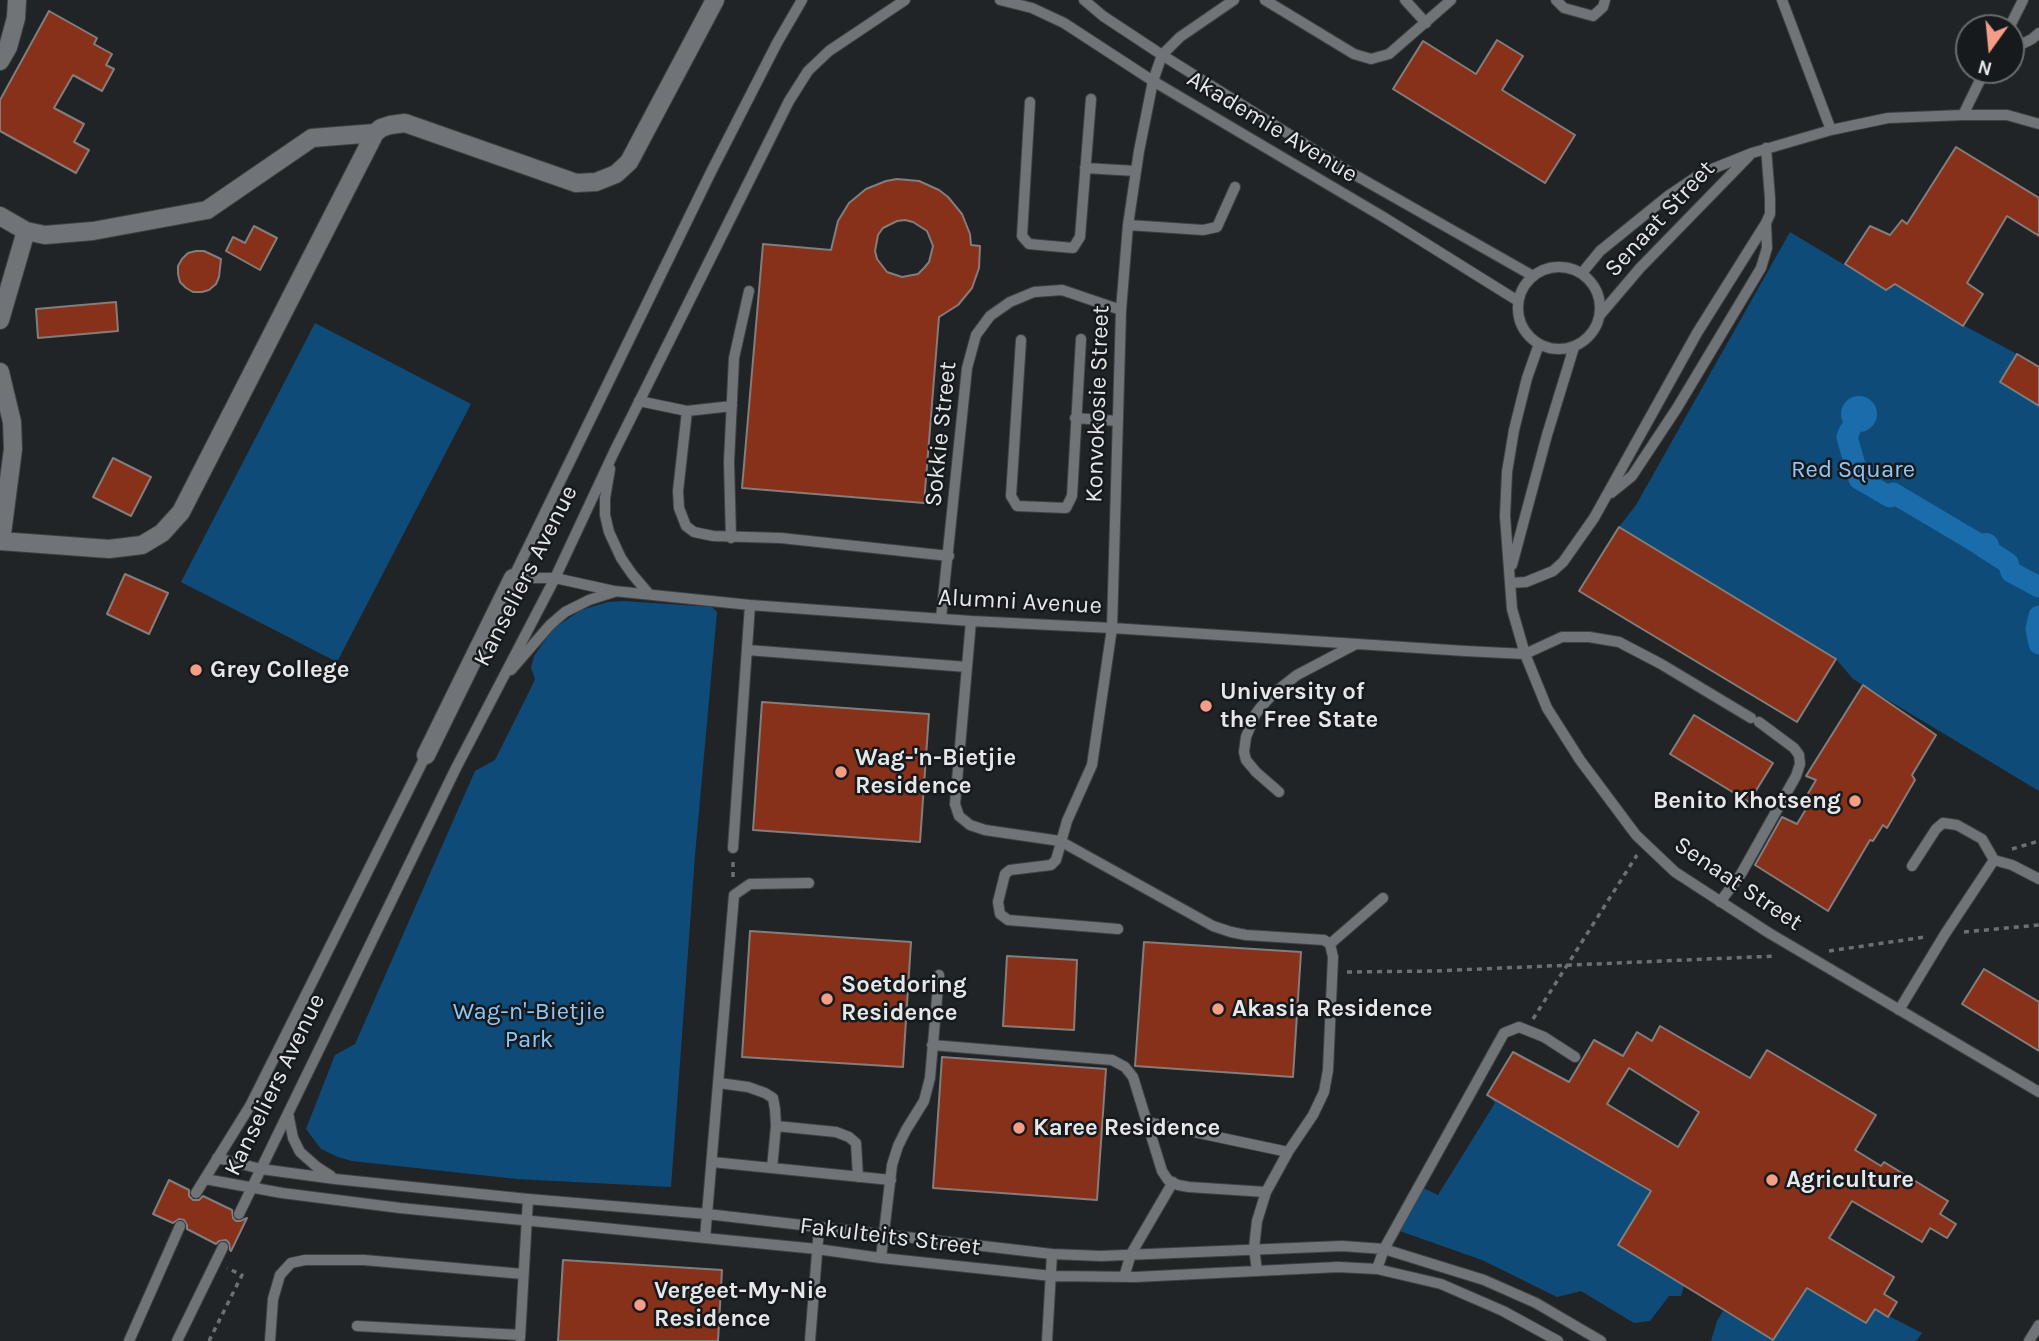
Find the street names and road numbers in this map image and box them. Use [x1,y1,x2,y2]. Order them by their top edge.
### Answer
street label: Akademie Avenue [1182,65,1362,189]
street label: Senaat Street [1599,155,1721,283]
street label: Konvokosie Street [1080,305,1116,503]
street label: Sokkie Street [919,360,963,508]
street label: Kanseliers Avenue [468,481,584,671]
street label: Alumni Avenue [937,583,1103,621]
street label: Senaat Street [1668,831,1808,937]
street label: Kanseliers Avenue [218,989,332,1181]
street label: Fakulteits Street [798,1212,982,1262]

